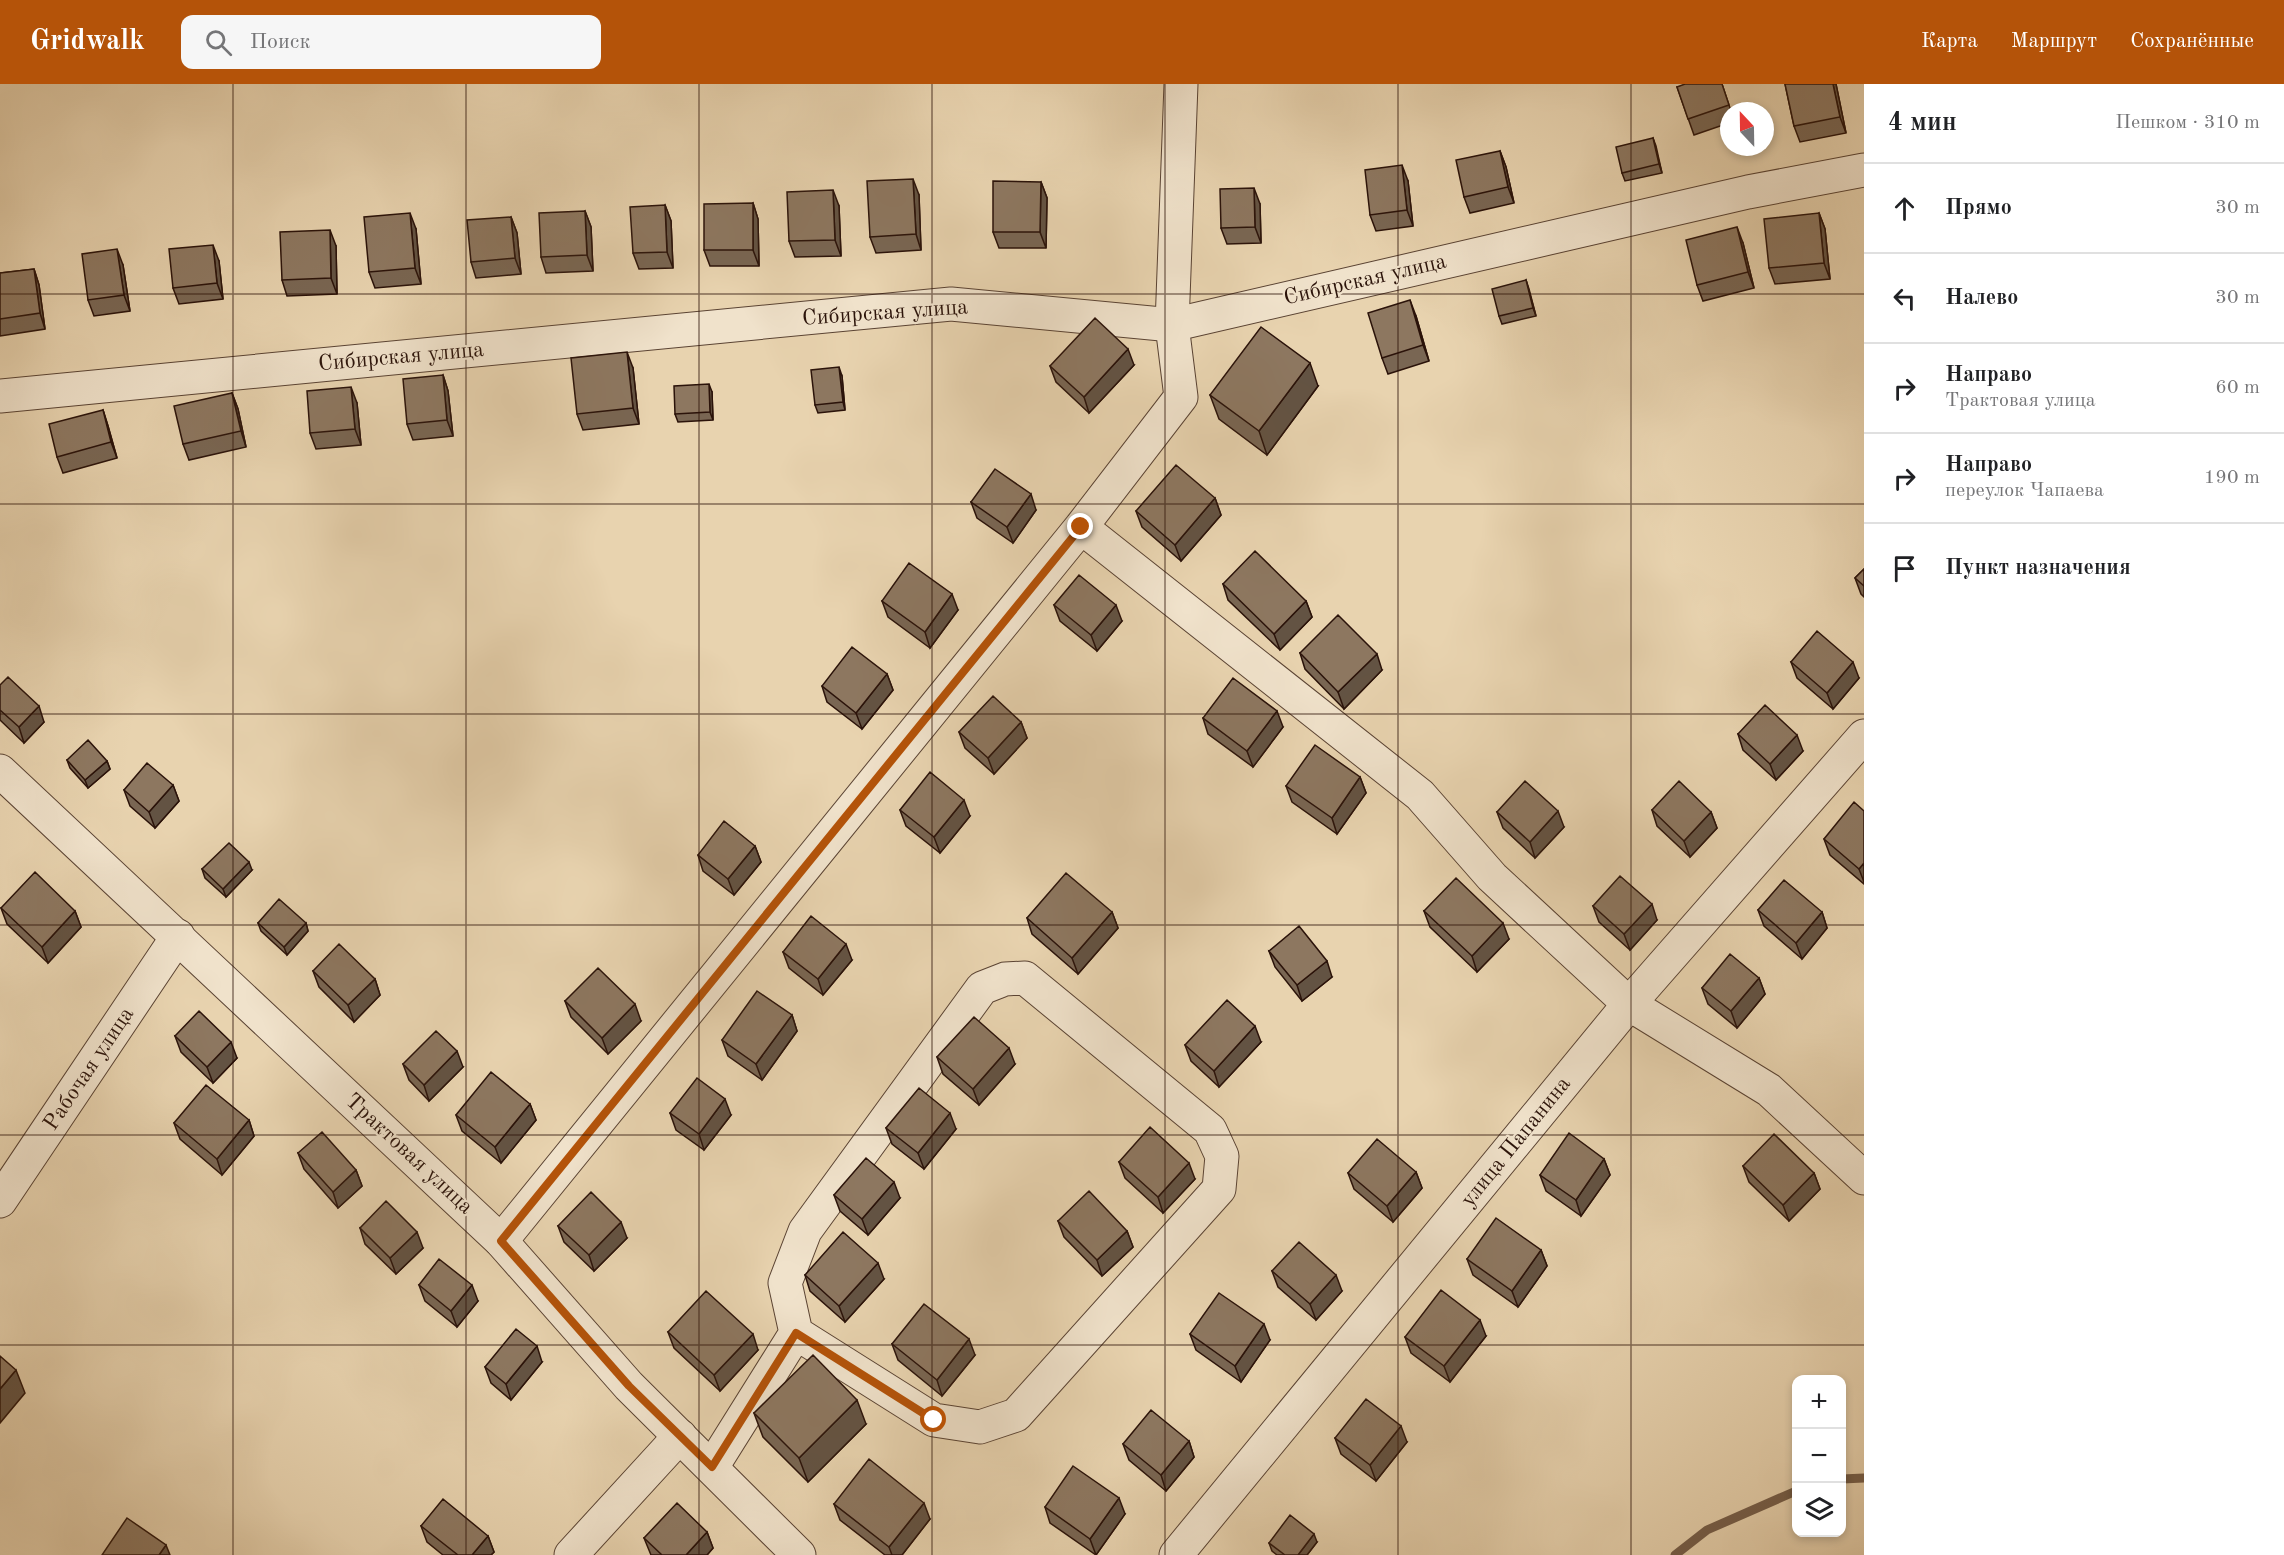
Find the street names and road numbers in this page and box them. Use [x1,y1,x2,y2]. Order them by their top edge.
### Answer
street label: Сибирская улица [1282,251,1449,309]
street label: Сибирская улица [801,296,969,330]
street label: Сибирская улица [317,339,485,375]
street label: Рабочая улица [40,1003,138,1135]
street label: улица Папанина [1457,1073,1575,1211]
street label: Трактовая улица [341,1089,477,1219]

